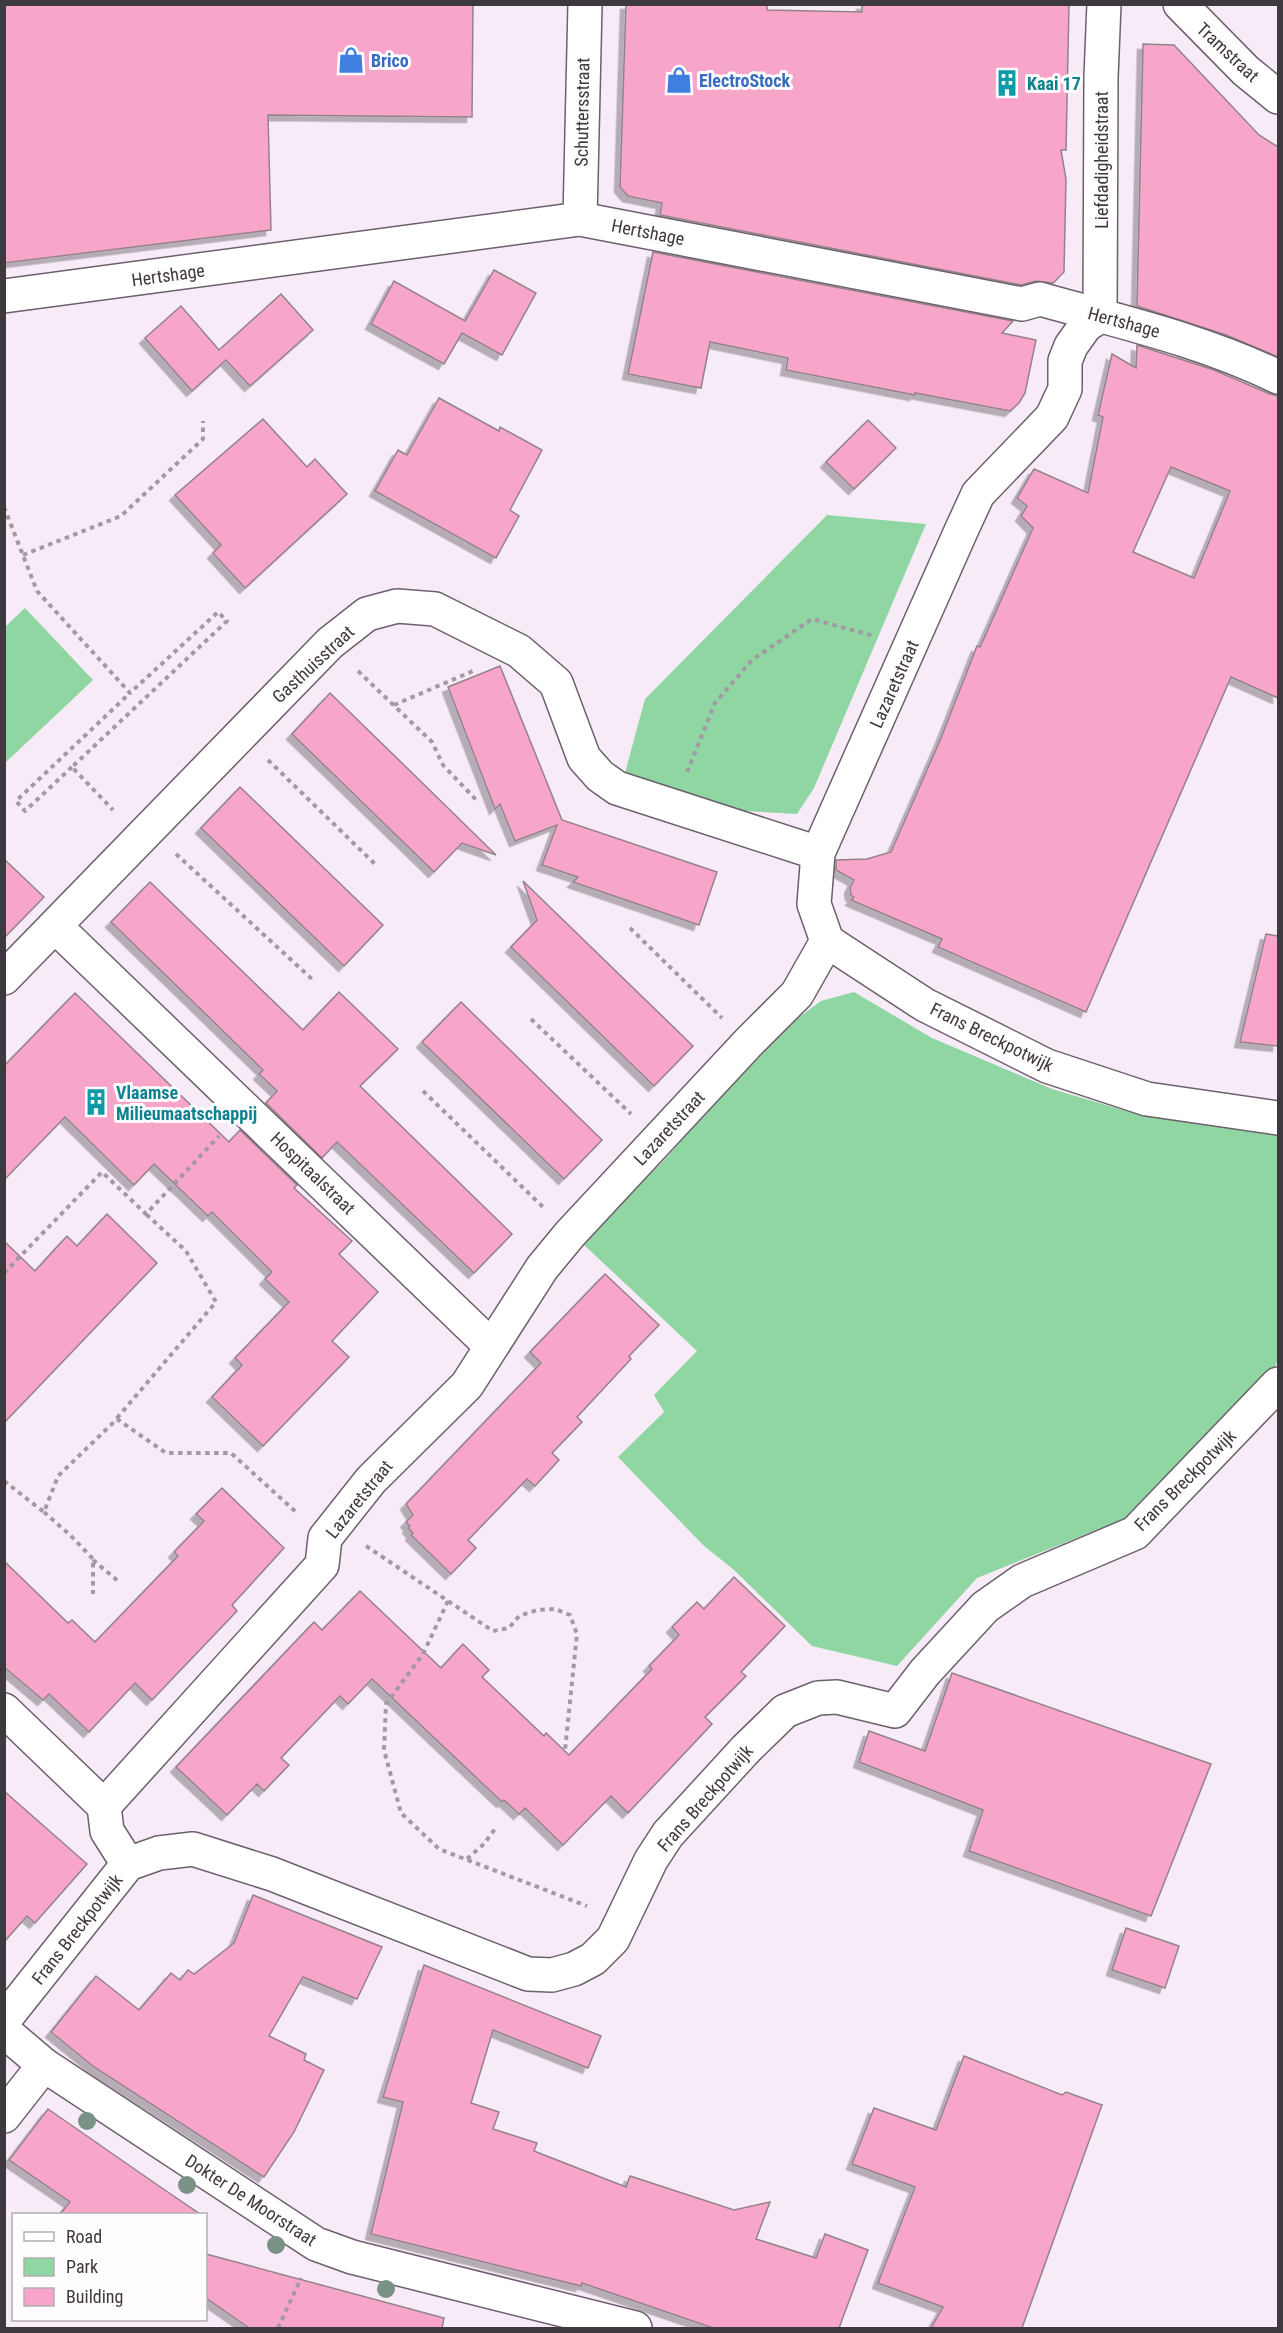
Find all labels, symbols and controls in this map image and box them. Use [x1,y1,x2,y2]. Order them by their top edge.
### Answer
street label: Tramstraat [1193,18,1263,86]
shop icon: Brico [336,45,366,75]
place label: Brico [371,50,409,71]
street label: Schuttersstraat [571,57,593,167]
shop icon: ElectroStock [664,65,694,95]
building icon: Kaai 17 [992,68,1022,98]
place label: ElectroStock [699,70,791,91]
place label: Kaai 17 [1027,73,1081,94]
street label: Liefdadigheidstraat [1091,91,1112,229]
street label: Hertshage [610,215,686,249]
street label: Hertshage [130,259,206,291]
street label: Hertshage [1086,302,1162,342]
street label: Gasthuisstraat [268,621,358,707]
street label: Lazaretstraat [865,637,923,731]
street label: Frans Breckpotwijk [927,998,1057,1076]
place label: Vlaamse Milieumaatschappij [116,1082,257,1124]
street label: Lazaretstraat [629,1086,709,1170]
building icon: Vlaamse Milieumaatschappij [81,1087,111,1117]
street label: Hospitaalstraat [266,1127,360,1219]
street label: Frans Breckpotwijk [1130,1425,1240,1535]
street label: Lazaretstraat [321,1456,397,1542]
street label: Frans Breckpotwijk [653,1740,757,1856]
street label: Frans Breckpotwijk [27,1870,127,1988]
street label: Dokter De Moorstraat [182,2150,320,2250]
legend [12,2213,207,2321]
text: Road [66,2226,102,2247]
text: Park [66,2256,98,2277]
text: Building [66,2286,123,2307]

